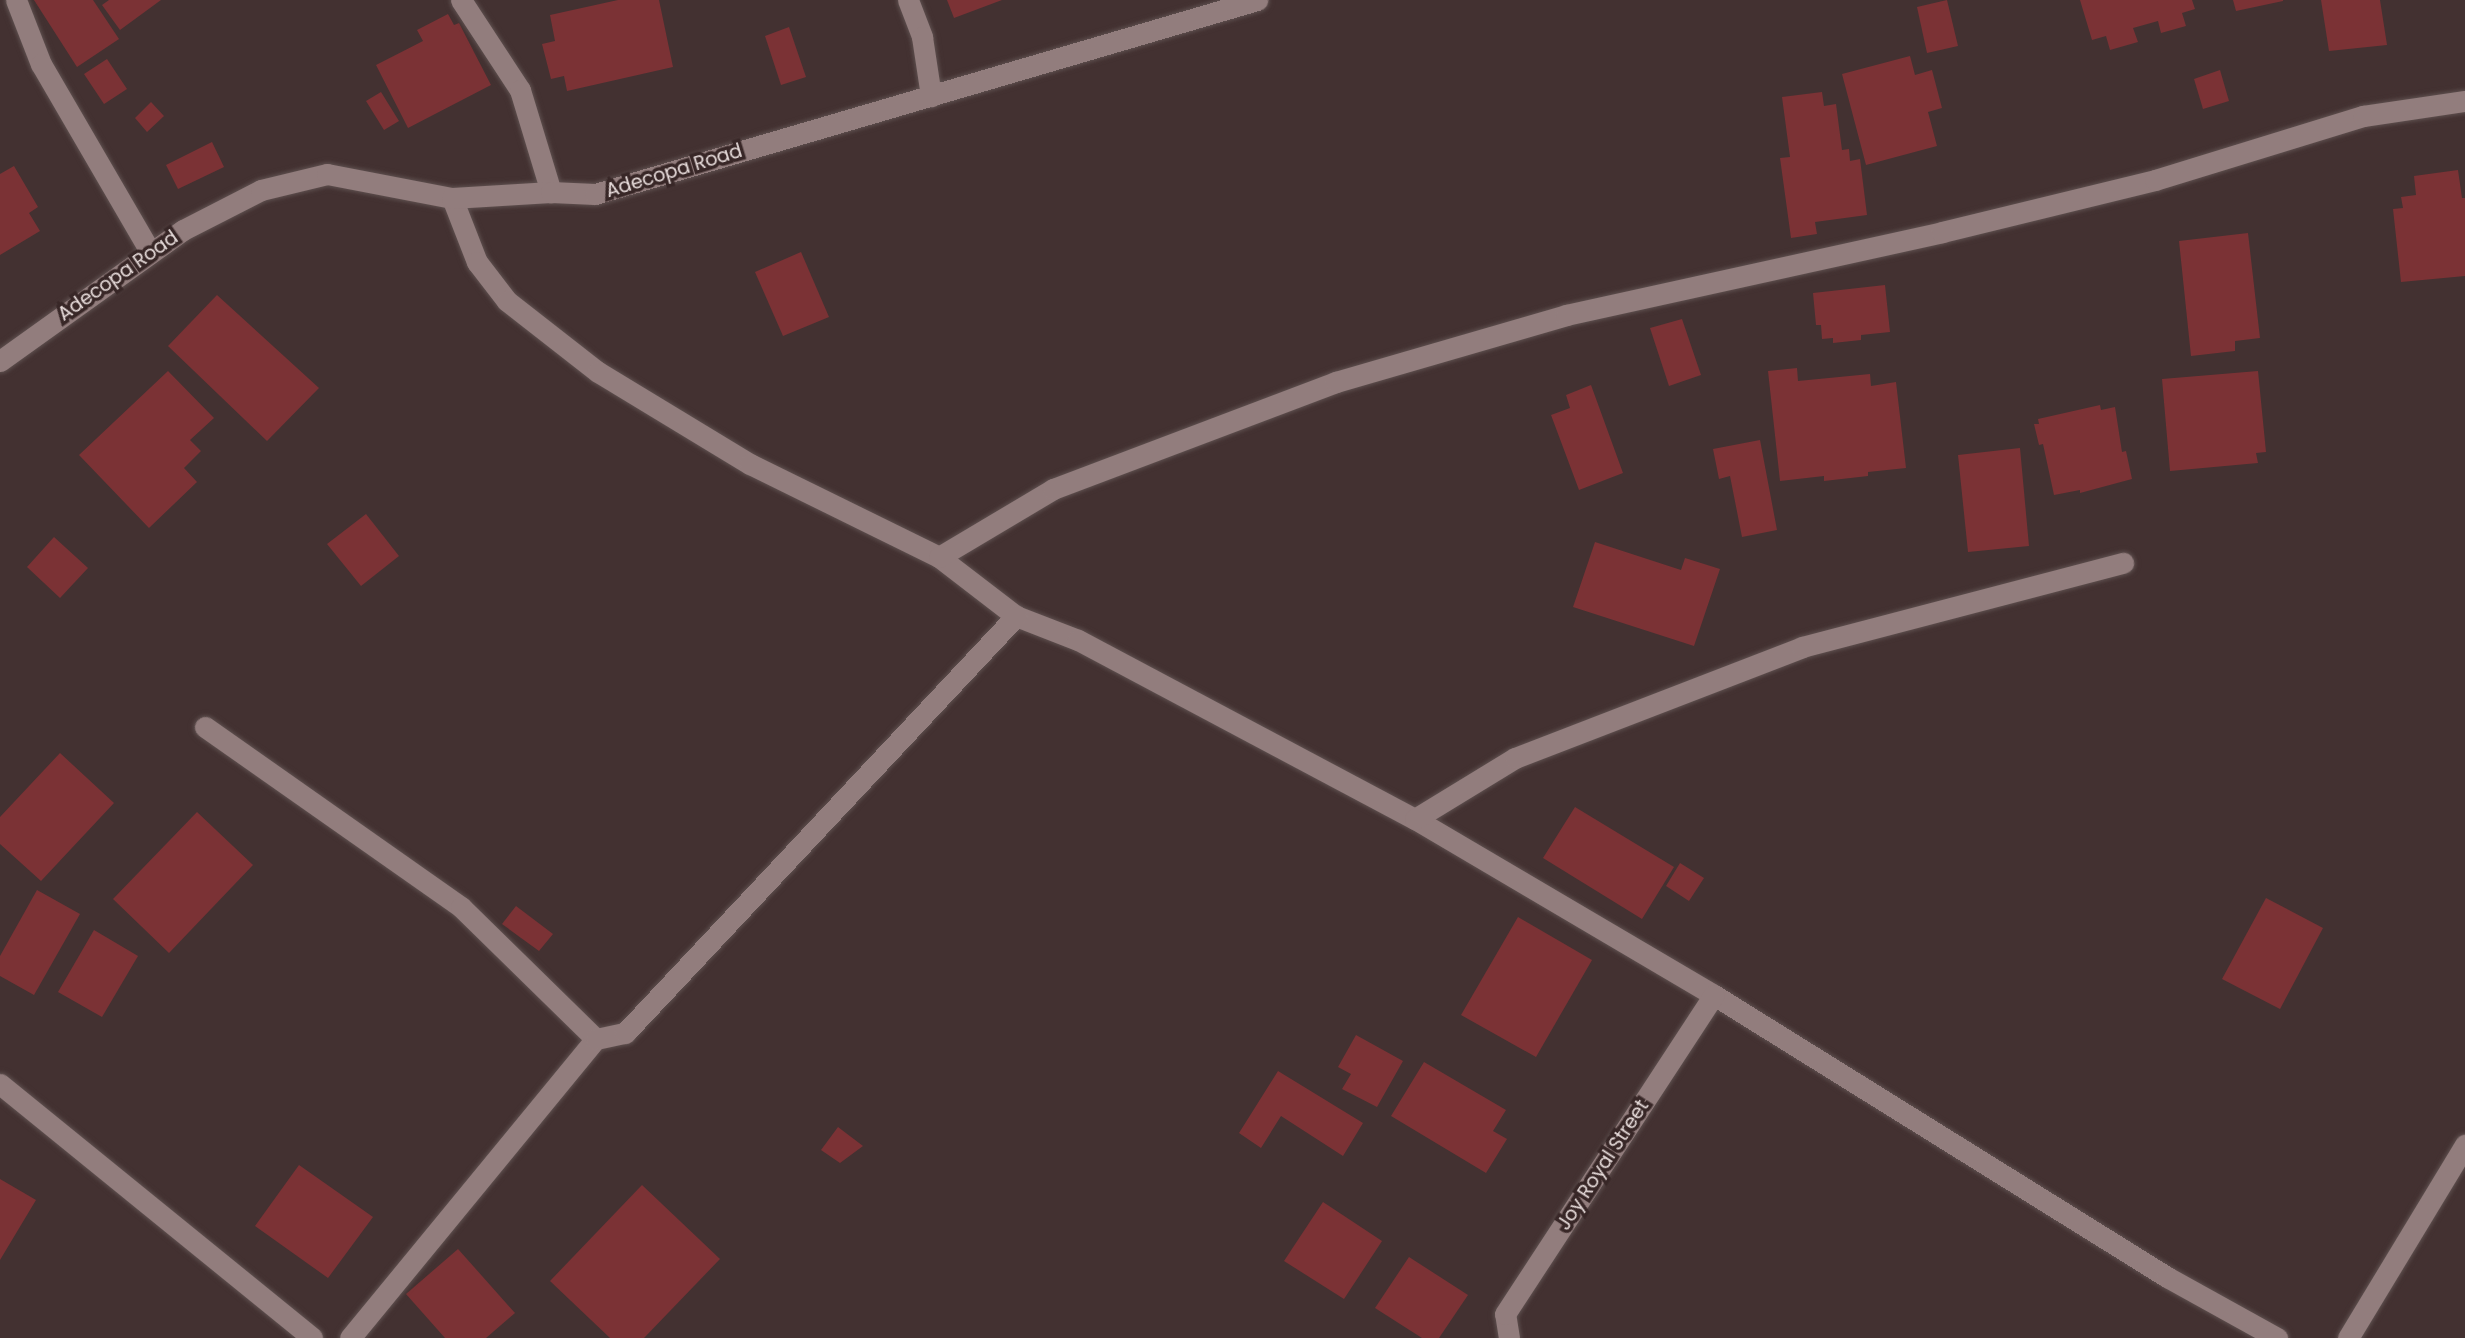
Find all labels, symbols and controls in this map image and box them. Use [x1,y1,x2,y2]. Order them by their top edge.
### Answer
street label: Adecopa Road [603,139,745,203]
street label: Adecopa Road [54,226,182,326]
street label: Joy Royal Street [1552,1096,1654,1234]

